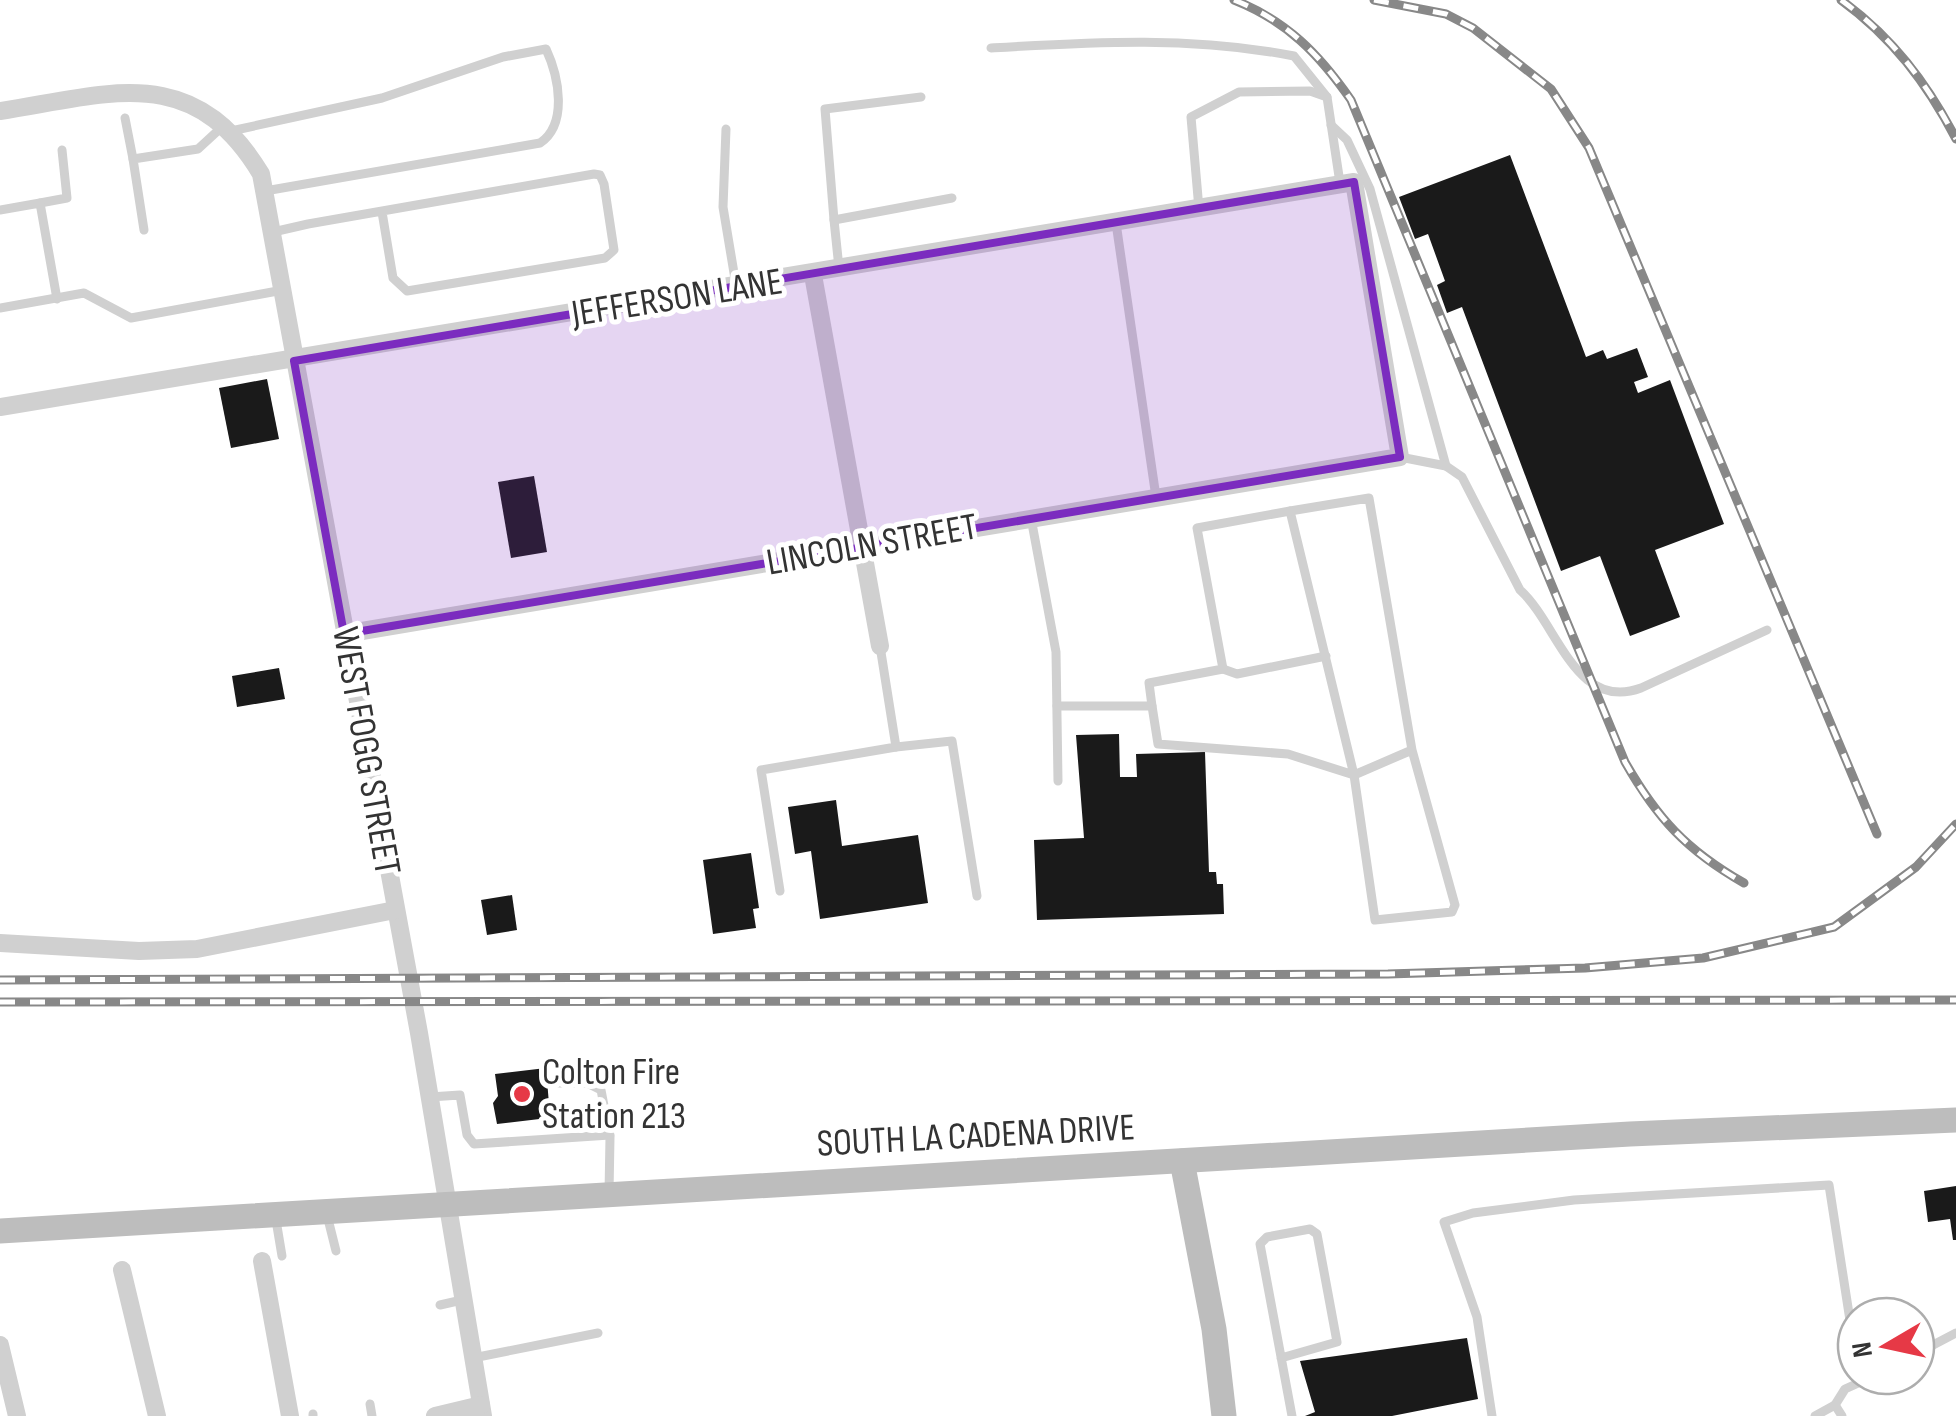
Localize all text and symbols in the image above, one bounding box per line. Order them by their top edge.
street label: JEFFERSON LANE [567,259,786,337]
street label: LINCOLN STREET [763,504,981,586]
street label: WEST FOGG STREET [322,624,410,878]
place label: Colton Fire Station 213 [542,1050,686,1139]
marker: Colton Fire Station 213 [511,1083,533,1105]
street label: SOUTH LA CADENA DRIVE [816,1105,1136,1167]
north arrow [1836,1296,1936,1396]
text: N [1845,1340,1880,1360]

